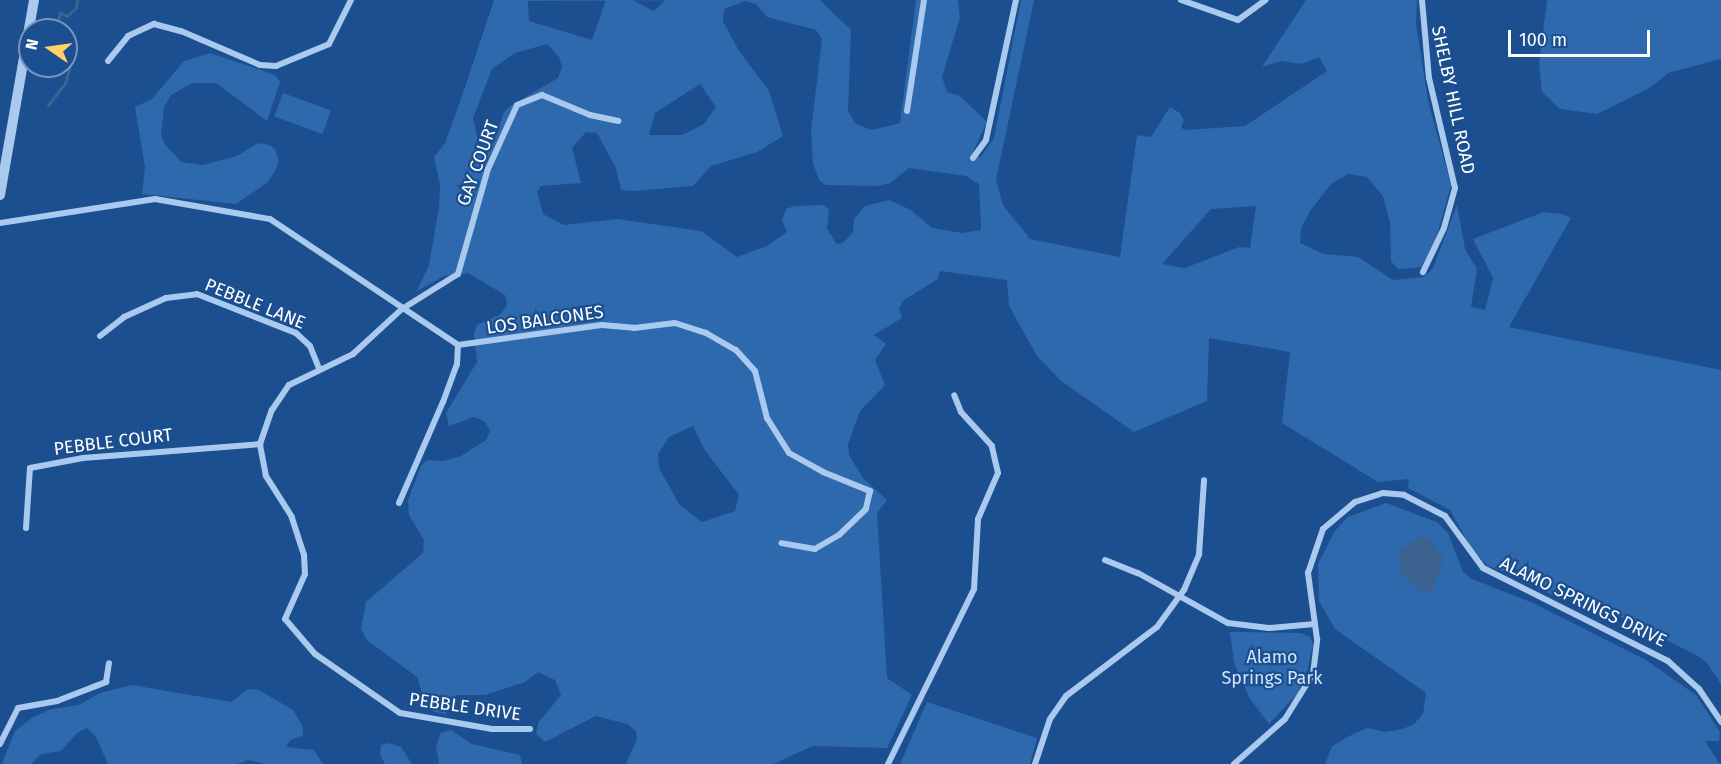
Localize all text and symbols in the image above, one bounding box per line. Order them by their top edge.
north arrow [18,18,78,78]
scale bar [1511,18,1654,56]
street label: SHELBY HILL ROAD [1427,24,1479,176]
text: 100 m [1519,29,1567,51]
text: N [21,37,42,52]
street label: GAY COURT [453,117,503,209]
street label: PEBBLE LANE [202,274,308,334]
street label: LOS BALCONES [485,301,605,339]
street label: PEBBLE COURT [52,424,174,460]
street label: ALAMO SPRINGS DRIVE [1496,552,1670,652]
park label: Alamo Springs Park [1222,647,1322,690]
street label: PEBBLE DRIVE [408,688,522,726]

